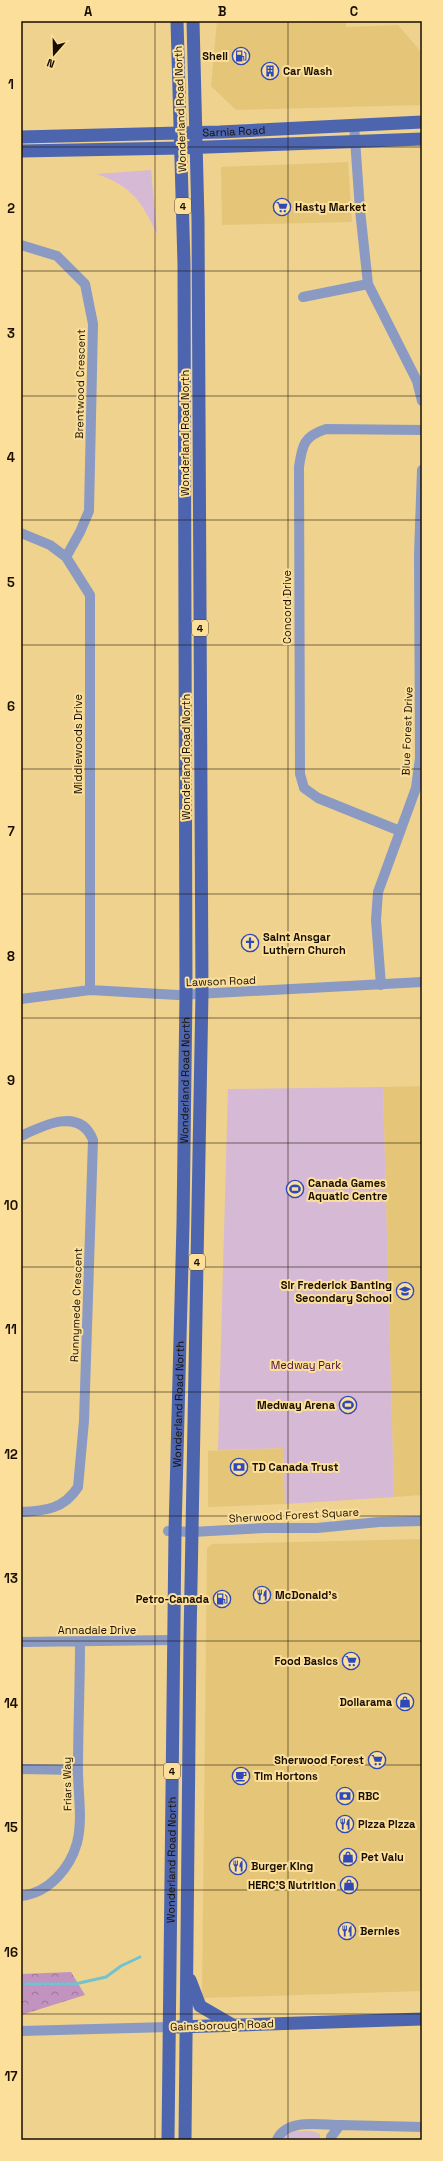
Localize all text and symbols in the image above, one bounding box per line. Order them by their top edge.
text: A [84,3,93,20]
text: B [218,3,227,20]
text: C [350,3,358,20]
north arrow [34,34,74,74]
street label: Wonderland Road North [171,46,189,172]
fuel station icon: Shell [231,46,251,66]
place label: Shell [202,49,228,63]
text: N [45,56,56,71]
building icon: Car Wash [260,61,280,81]
place label: Car Wash [283,64,332,78]
text: 1 [8,76,14,93]
street label: Sarnia Road [202,123,266,139]
supermarket icon: Hasty Market [272,197,292,217]
road number: 4 [175,198,191,214]
text: 2 [7,200,15,217]
place label: Hasty Market [295,200,366,214]
text: 3 [7,325,15,342]
street label: Brentwood Crescent [72,329,88,439]
street label: Wonderland Road North [178,370,192,496]
text: 4 [7,449,15,466]
street label: Concord Drive [280,570,294,644]
text: 5 [7,574,15,591]
road number: 4 [192,620,208,636]
street label: Blue Forest Drive [398,686,416,776]
street label: Middlewoods Drive [71,694,85,794]
street label: Wonderland Road North [179,694,193,820]
text: 6 [7,698,15,715]
text: 7 [7,823,15,840]
place label: Saint Ansgar Luthern Church [263,930,346,957]
church icon: Saint Ansgar Luthern Church [240,933,260,953]
text: 8 [7,948,15,965]
street label: Lawson Road [186,973,256,989]
street label: Wonderland Road North [177,1017,193,1143]
text: 9 [7,1072,15,1089]
place label: Canada Games Aquatic Centre [308,1176,388,1203]
sports icon: Canada Games Aquatic Centre [285,1179,305,1199]
text: 10 [4,1197,18,1214]
street label: Runnymede Crescent [67,1248,85,1362]
road number: 4 [189,1254,205,1270]
place label: Sir Frederick Banting Secondary School [281,1278,392,1305]
school or university icon: Sir Frederick Banting Secondary School [395,1281,415,1301]
text: 11 [5,1321,17,1338]
street label: Wonderland Road North [170,1341,187,1467]
park label: Medway Park [271,1358,341,1372]
sports icon: Medway Arena [338,1395,358,1415]
place label: Medway Arena [257,1398,336,1412]
text: 12 [4,1446,18,1463]
bank icon: TD Canada Trust [229,1457,249,1477]
place label: TD Canada Trust [252,1460,338,1474]
street label: Sherwood Forest Square [229,1505,359,1525]
text: 13 [4,1570,18,1587]
restaurant icon: McDonald's [252,1585,272,1605]
place label: McDonald's [275,1588,337,1602]
fuel station icon: Petro-Canada [212,1589,232,1609]
place label: Petro-Canada [136,1592,210,1606]
street label: Annadale Drive [58,1623,136,1637]
supermarket icon: Food Basics [341,1651,361,1671]
place label: Food Basics [274,1654,338,1668]
shop icon: Dollarama [395,1692,415,1712]
text: 14 [4,1695,18,1712]
place label: Dollarama [339,1695,393,1709]
supermarket icon: Sherwood Forest [367,1750,387,1770]
place label: Sherwood Forest [274,1753,364,1767]
street label: Friars Way [60,1757,74,1811]
road number: 4 [164,1763,180,1779]
cafe icon: Tim Hortons [231,1766,251,1786]
place label: Tim Hortons [254,1769,318,1783]
bank icon: RBC [335,1786,355,1806]
place label: RBC [358,1789,379,1803]
street label: Wonderland Road North [163,1797,179,1923]
restaurant icon: Pizza Pizza [335,1814,355,1834]
place label: Pizza Pizza [358,1817,416,1831]
text: 15 [4,1819,18,1836]
shop icon: Pet Valu [338,1847,358,1867]
place label: Pet Valu [361,1850,404,1864]
restaurant icon: Burger King [228,1856,248,1876]
place label: Burger King [251,1859,313,1873]
shop icon: HERC'S Nutrition [339,1875,359,1895]
place label: HERC'S Nutrition [248,1878,336,1892]
restaurant icon: Bernies [337,1921,357,1941]
place label: Bernies [360,1924,400,1938]
text: 16 [4,1944,18,1961]
street label: Gainsborough Road [170,2016,274,2034]
text: 17 [4,2068,18,2085]

